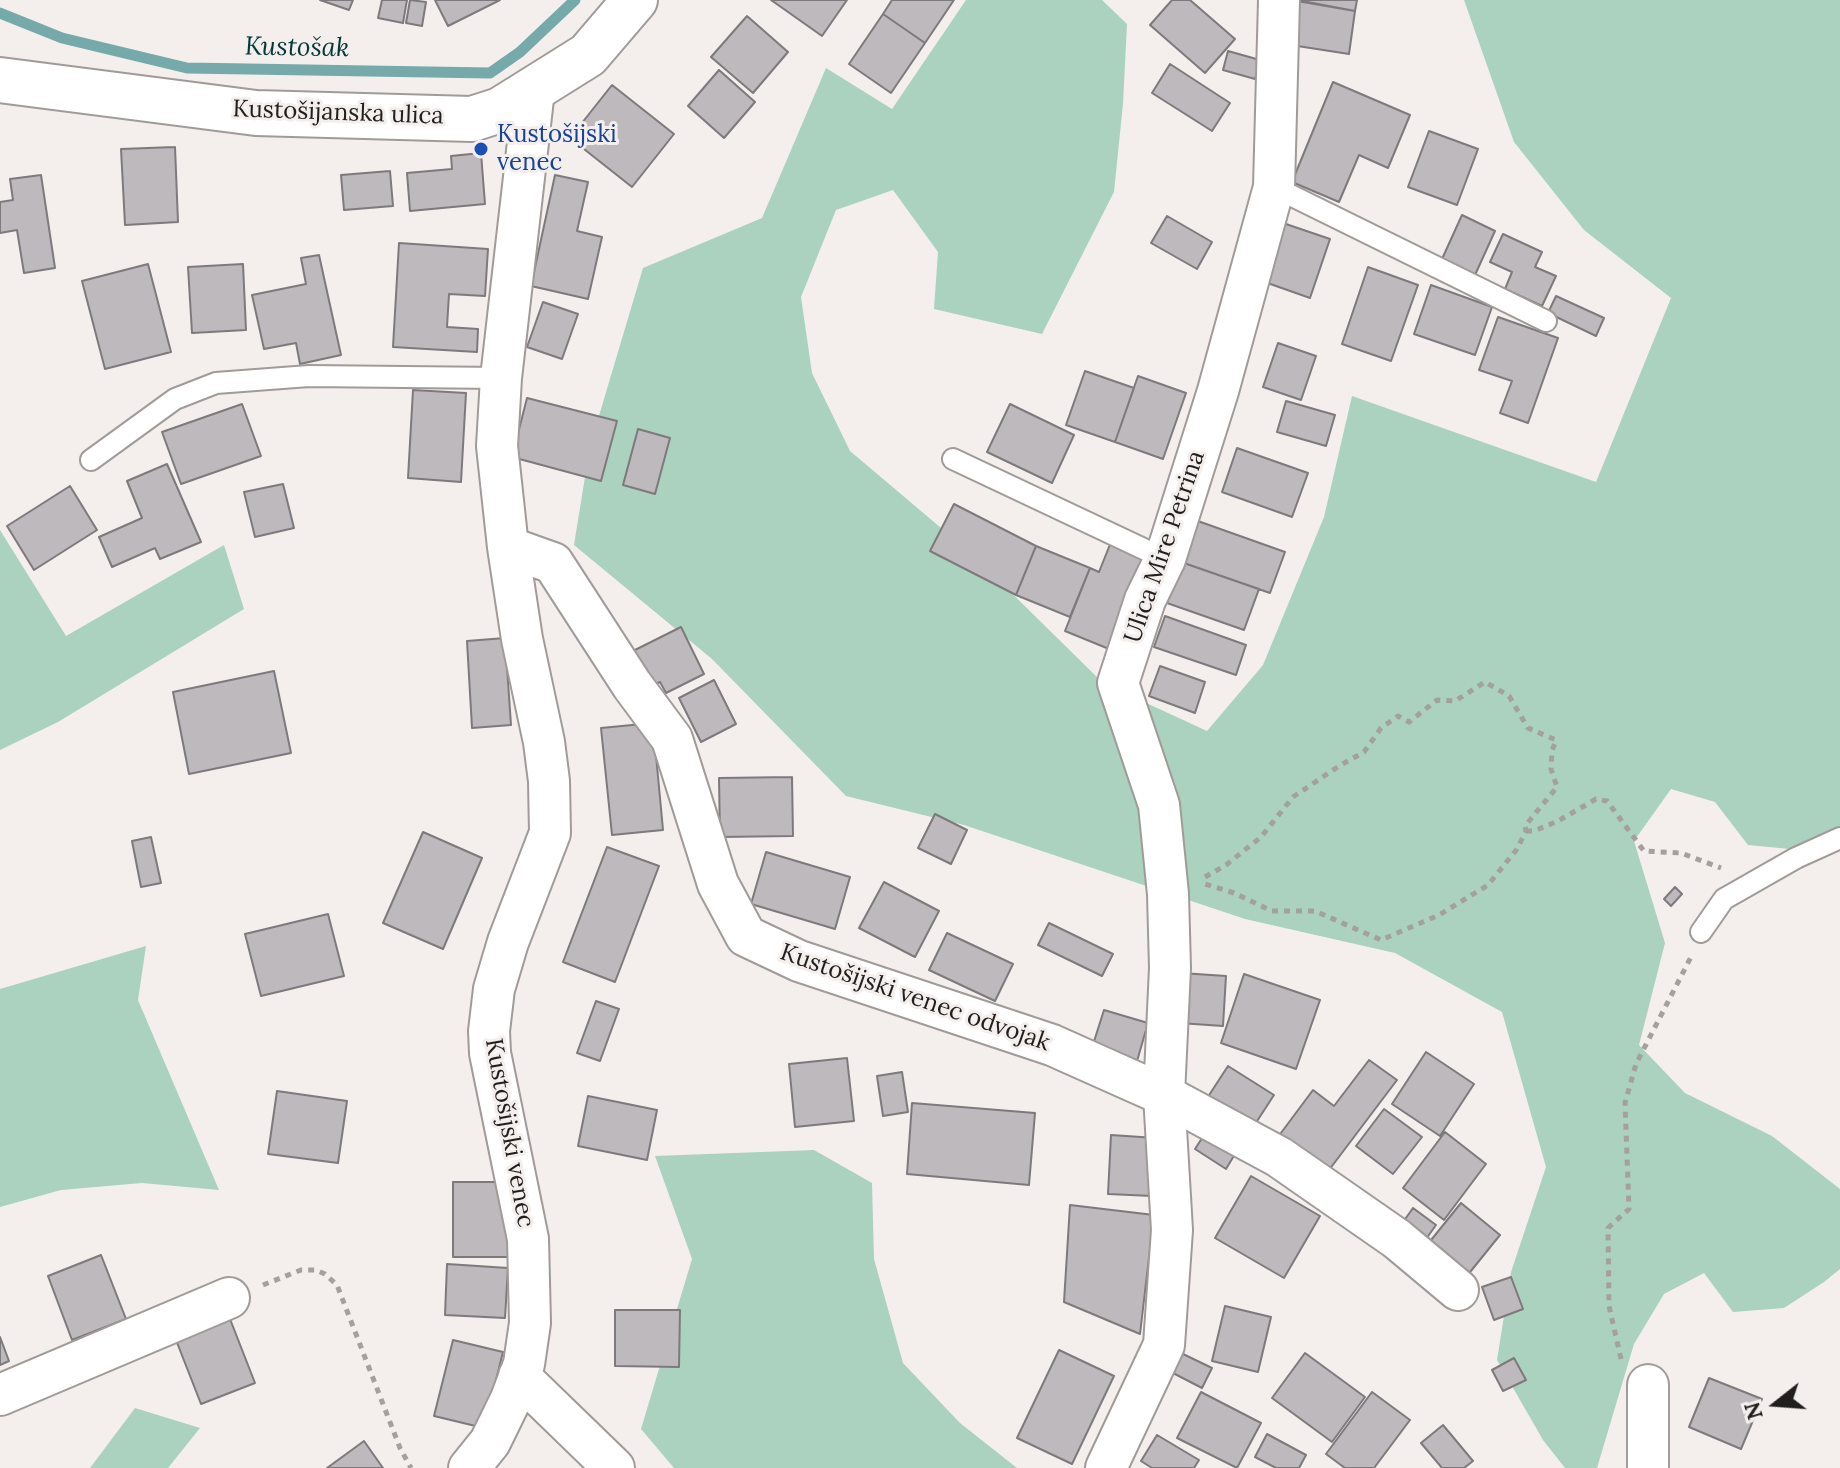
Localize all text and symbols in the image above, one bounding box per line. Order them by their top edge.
water label: Kustošak [244,31,350,65]
street label: Kustošijanska ulica [232,95,444,131]
place label: Kustošijski venec [497,121,617,177]
marker: Kustošijski venec [472,140,490,158]
street label: Ulica Mire Petrina [1119,447,1211,647]
street label: Kustošijski venec odvojak [776,938,1054,1058]
street label: Kustošijski venec [478,1036,540,1230]
north arrow [1736,1364,1816,1444]
text: N [1737,1399,1769,1423]

